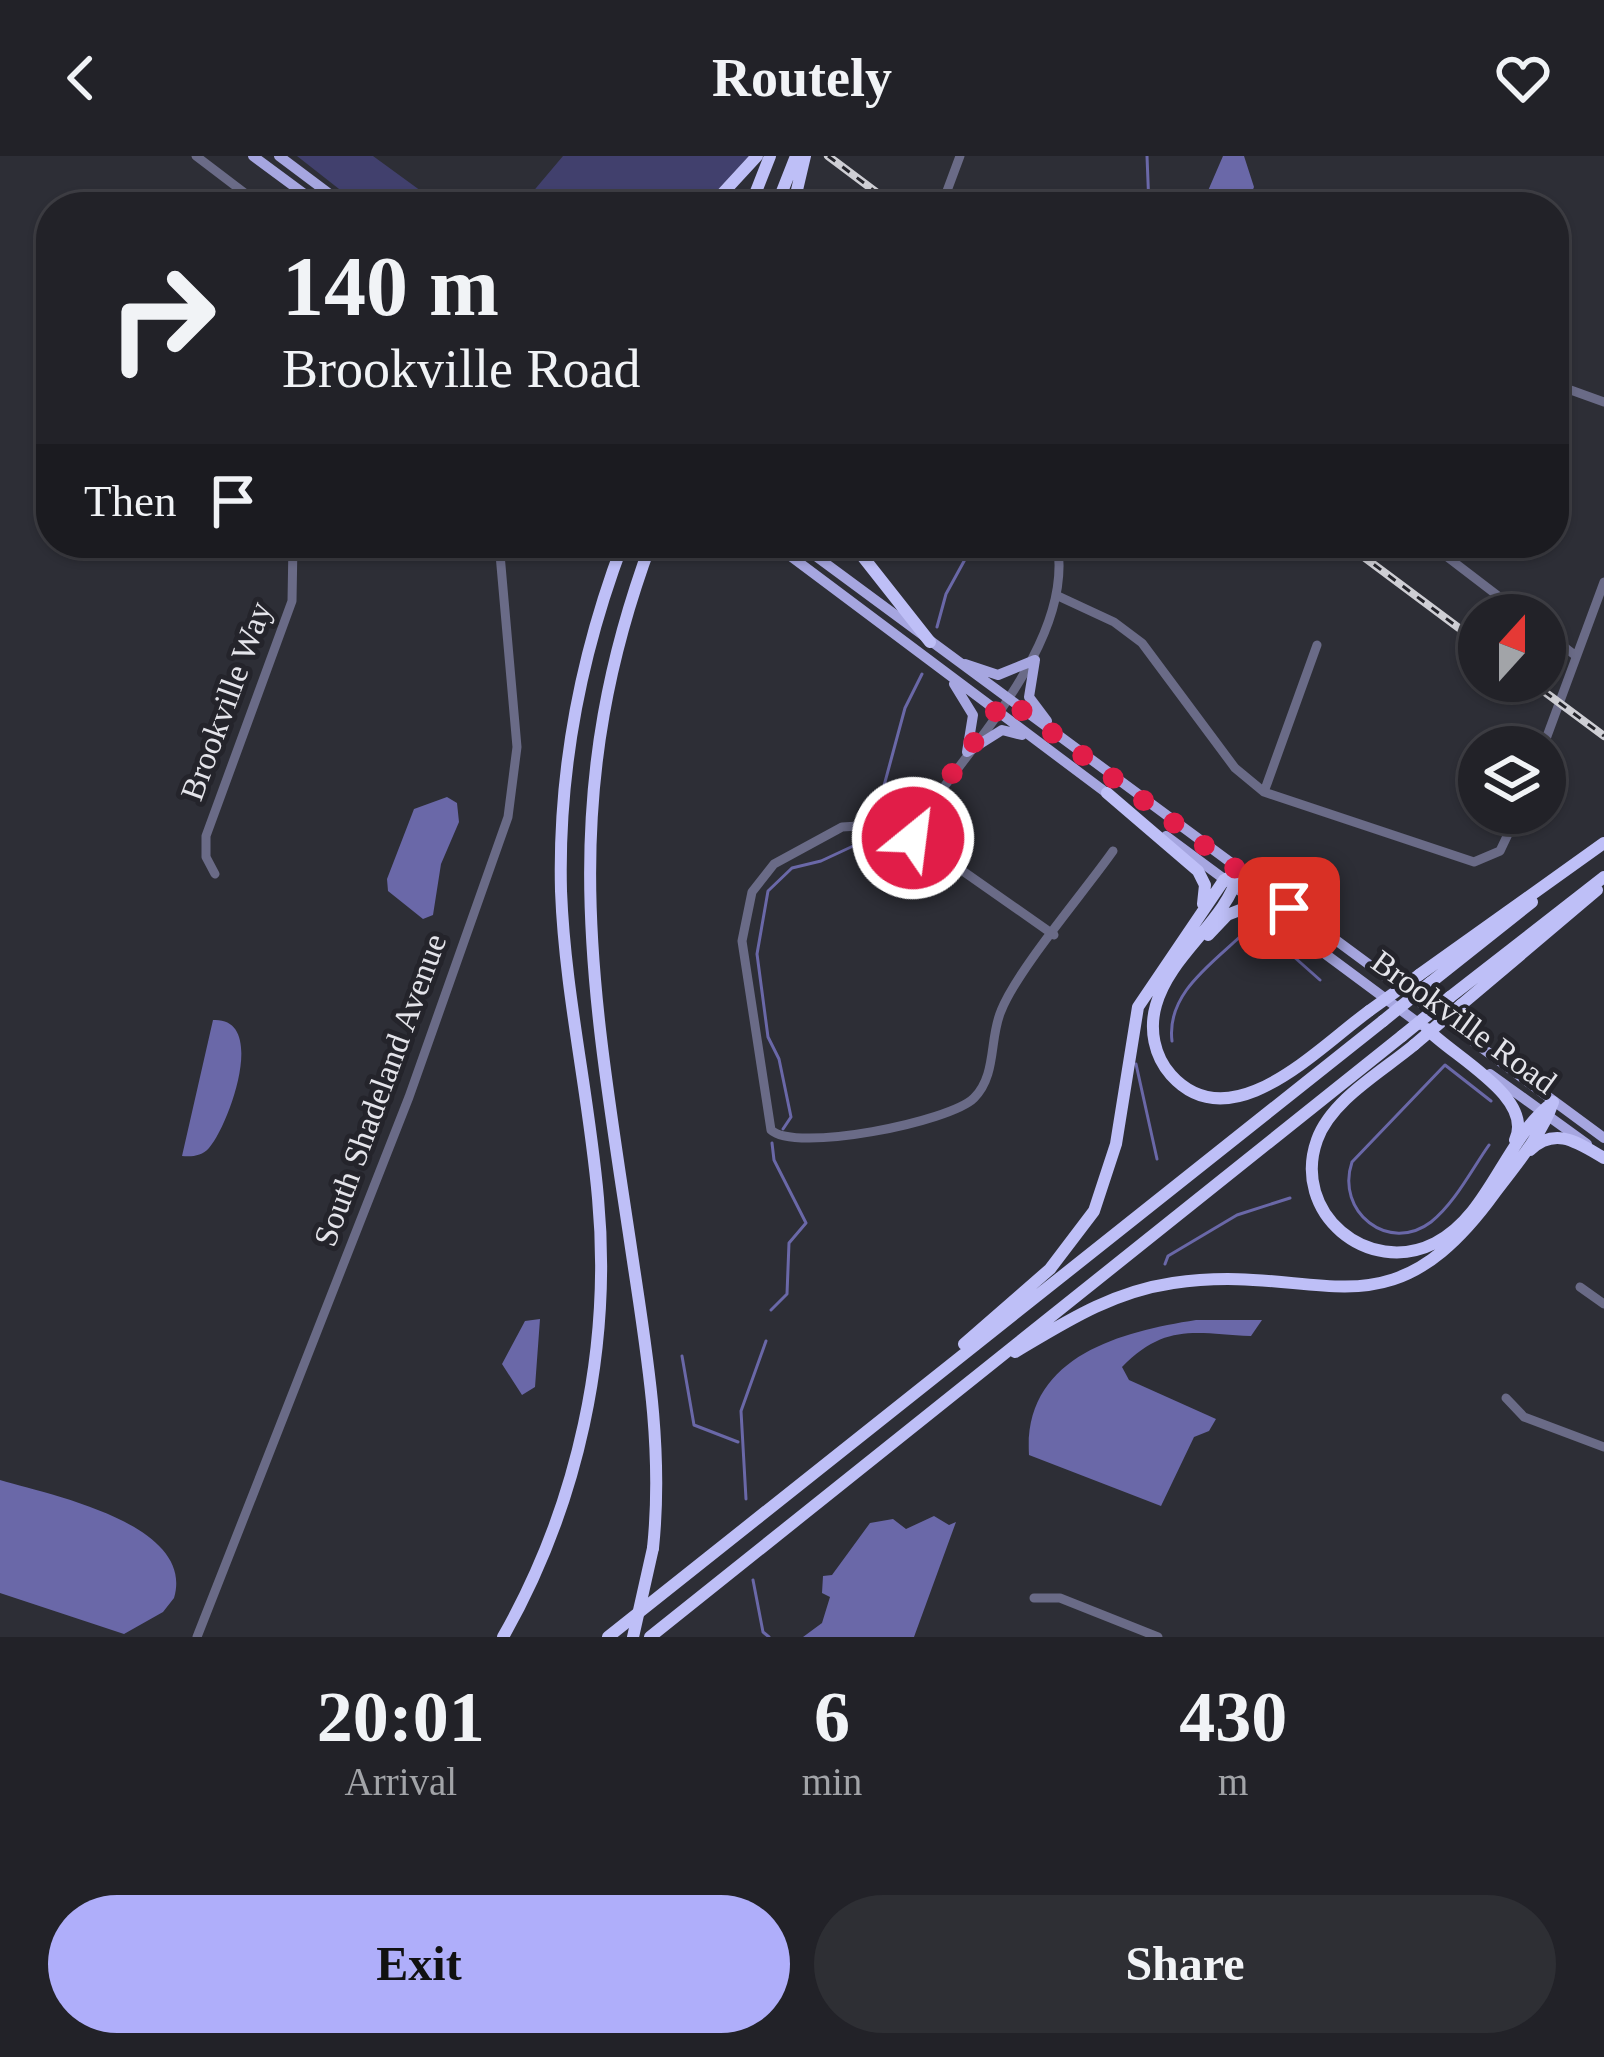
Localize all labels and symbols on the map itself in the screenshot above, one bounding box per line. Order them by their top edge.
north arrow [1458,594,1566,702]
street label: Brookville Way [173,596,279,805]
position arrow [850,775,976,901]
pin [1238,857,1340,959]
street label: South Shadeland Avenue [307,929,453,1251]
street label: Brookville Road [1365,943,1564,1101]

